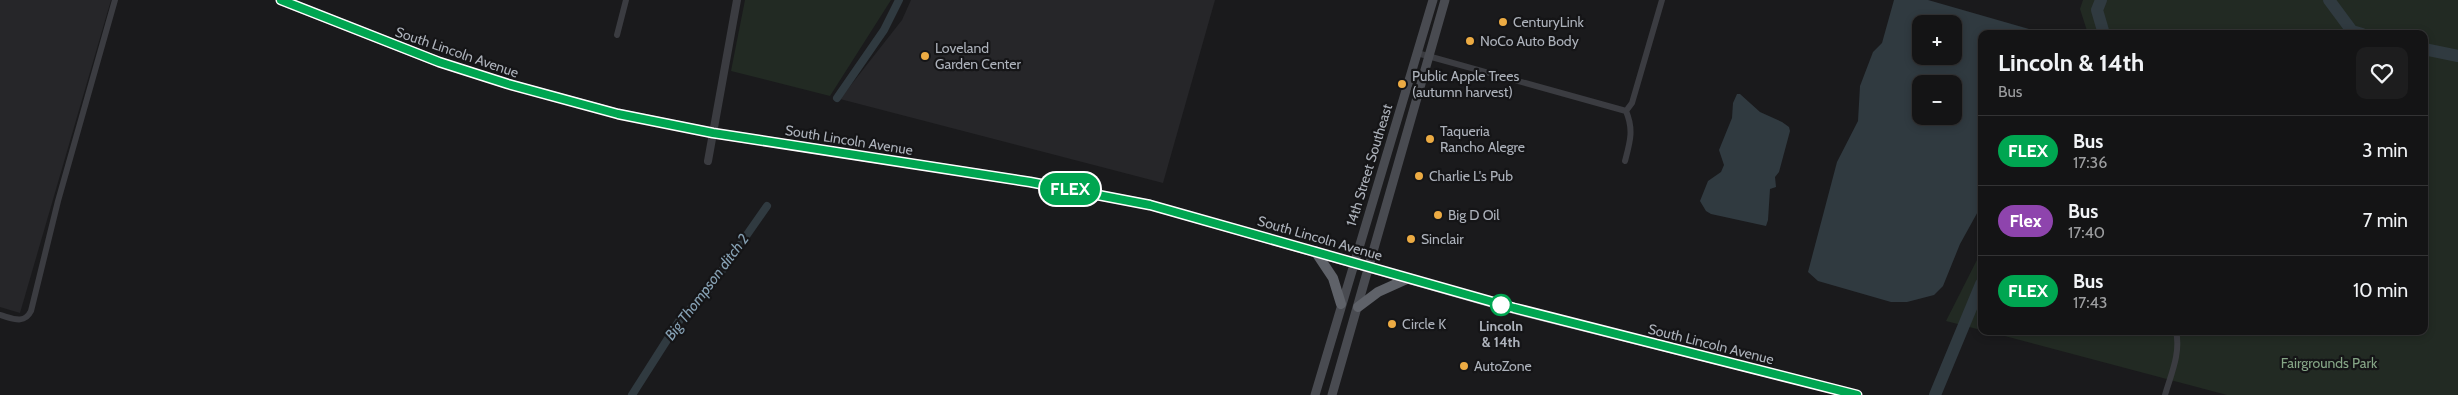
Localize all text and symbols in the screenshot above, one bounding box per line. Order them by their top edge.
place label: CenturyLink [1513,13,1584,31]
map controls [1912,15,1962,125]
button: + [1912,15,1962,65]
marker: CenturyLink [1497,16,1509,28]
street label: South Lincoln Avenue [393,22,521,82]
place label: NoCo Auto Body [1480,32,1579,50]
marker: NoCo Auto Body [1464,35,1476,47]
place label: Loveland Garden Center [935,39,1021,73]
button: heart [2356,47,2408,99]
text: Lincoln & 14th [1998,48,2144,77]
marker: Loveland Garden Center [919,50,931,62]
place label: Public Apple Trees (autumn harvest) [1412,67,1519,101]
button: − [1912,75,1962,125]
marker: Public Apple Trees (autumn harvest) [1396,78,1408,90]
text: Bus [1998,82,2022,101]
street label: 14th Street Southeast [1342,101,1396,228]
street label: South Lincoln Avenue [784,121,914,159]
place label: Taqueria Rancho Alegre [1440,122,1525,156]
text: Bus [2073,130,2103,153]
marker: Taqueria Rancho Alegre [1424,133,1436,145]
text: 3 min [2362,139,2408,162]
text: FLEX [2008,140,2048,162]
text: 17:36 [2073,153,2107,172]
place label: Charlie L's Pub [1429,167,1513,185]
marker: Charlie L's Pub [1413,170,1425,182]
line badge: FLEX [1035,173,1105,205]
text: FLEX [1050,178,1090,200]
text: Bus [2068,200,2098,223]
place label: Big D Oil [1448,206,1500,224]
marker: Big D Oil [1432,209,1444,221]
text: 7 min [2363,209,2408,232]
text: Flex [2009,210,2042,232]
street label: South Lincoln Avenue [1255,212,1385,264]
text: 17:40 [2068,223,2105,242]
water label: Big Thompson ditch 2 [661,230,753,344]
place label: Sinclair [1421,230,1464,248]
marker: Sinclair [1405,233,1417,245]
text: Bus [2073,270,2103,293]
text: 10 min [2353,279,2408,302]
text: FLEX [2008,280,2048,302]
text: 17:43 [2073,293,2107,312]
marker: Lincoln & 14th [1490,294,1512,316]
place label: Circle K [1402,315,1446,333]
place label: Lincoln & 14th [1479,317,1523,351]
marker: Circle K [1386,318,1398,330]
street label: South Lincoln Avenue [1646,320,1776,368]
park label: Fairgrounds Park [2281,354,2378,372]
place label: AutoZone [1474,357,1532,375]
marker: AutoZone [1458,360,1470,372]

